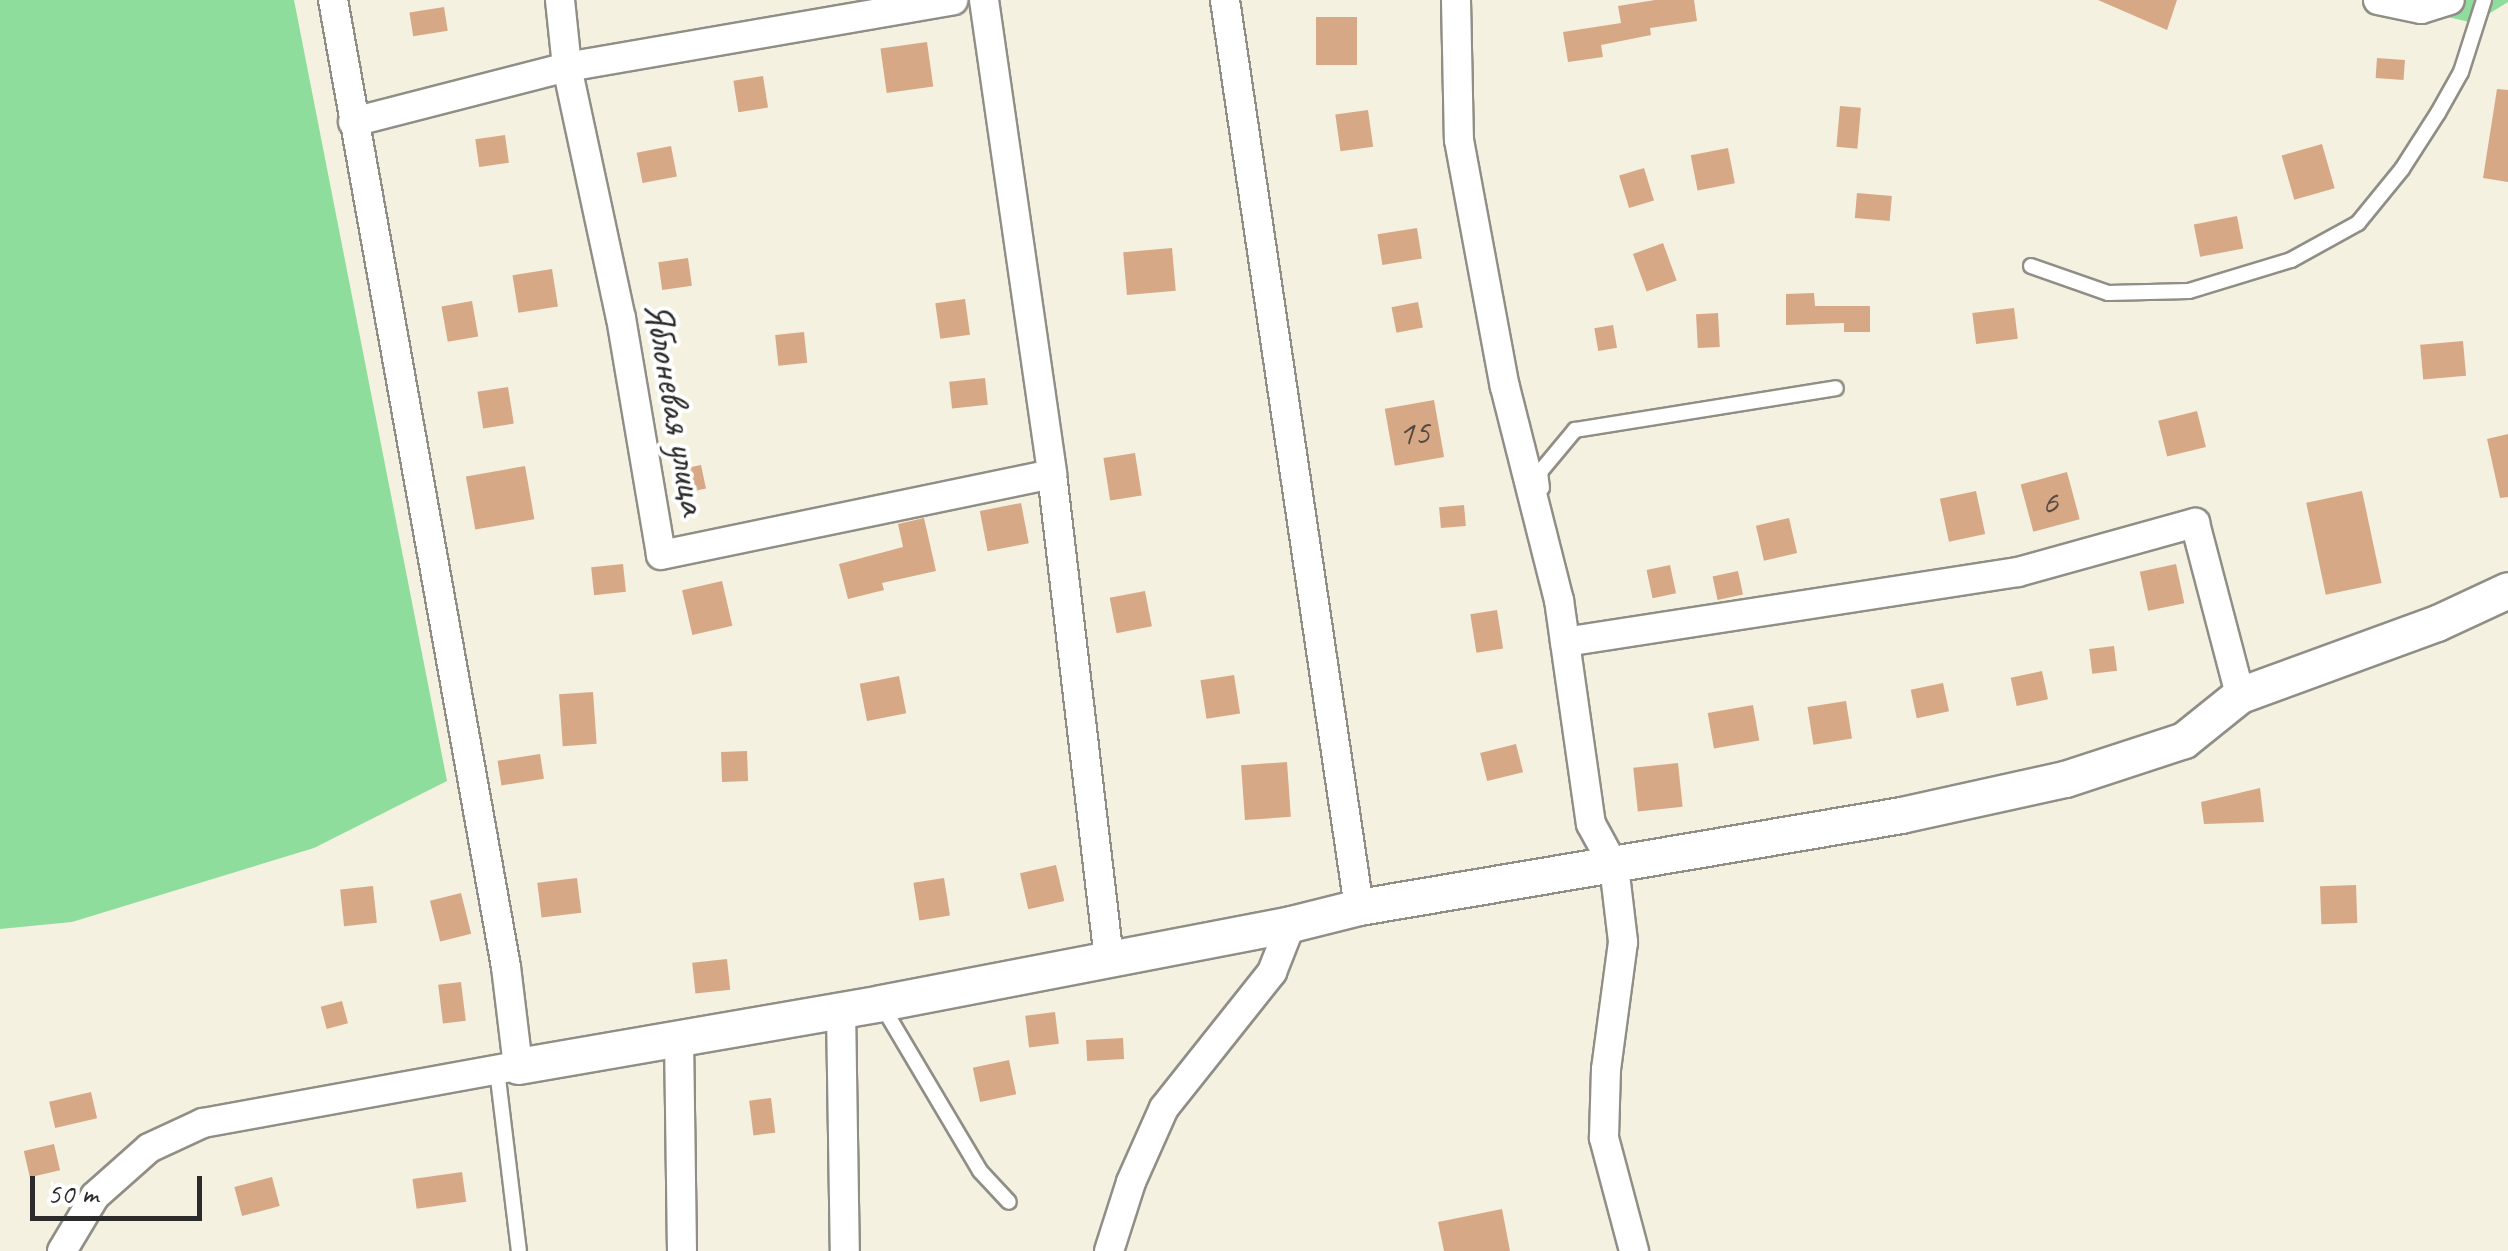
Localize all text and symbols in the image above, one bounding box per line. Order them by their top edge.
street label: Яблоневая улица [633,296,719,520]
house number: 15 [1398,412,1430,454]
house number: 6 [2042,481,2058,523]
scale bar [35,1156,208,1218]
text: 50 m [47,1174,98,1212]

